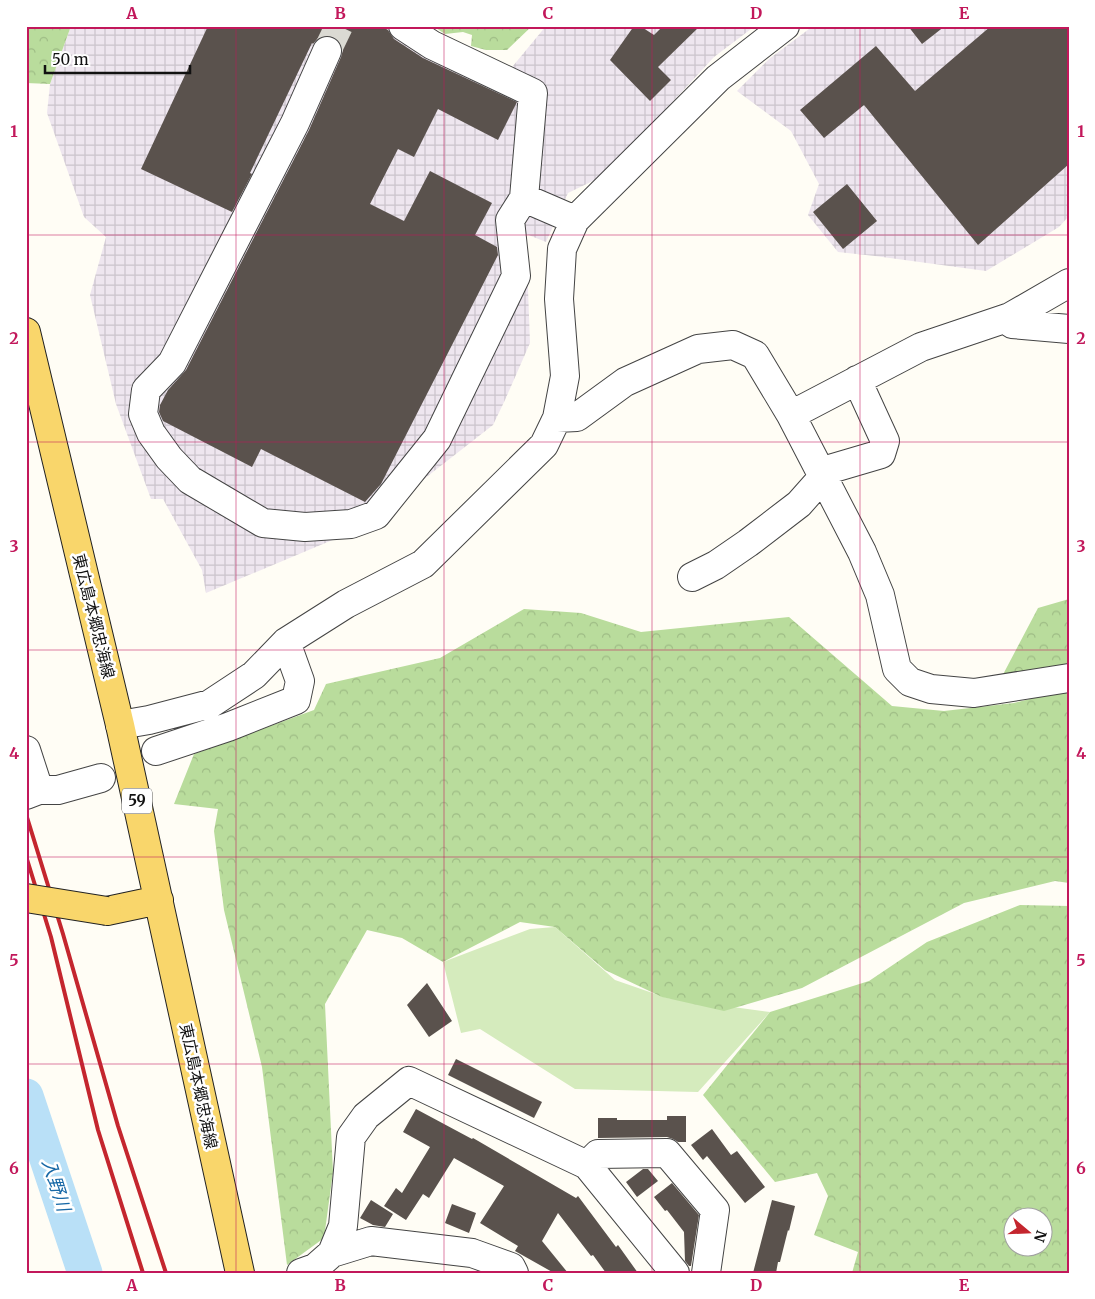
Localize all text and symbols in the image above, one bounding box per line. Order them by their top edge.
text: A [125,3,138,23]
text: B [334,3,346,23]
text: C [543,3,553,23]
text: D [750,3,762,23]
text: E [959,3,970,23]
scale bar [45,42,190,74]
text: 50 m [52,50,89,69]
text: 1 [10,121,18,141]
text: 1 [1077,121,1085,141]
text: 2 [9,328,19,348]
text: 2 [1076,328,1086,348]
text: 3 [9,536,19,556]
text: 3 [1076,536,1086,556]
street label: 東広島本郷忠海線 [69,551,119,681]
text: 4 [9,743,19,763]
text: 4 [1076,743,1086,763]
road number: 59 [122,788,152,814]
text: 5 [9,950,19,970]
text: 5 [1076,950,1086,970]
street label: 東広島本郷忠海線 [176,1021,222,1151]
water label: 入野川 [37,1156,76,1216]
text: 6 [9,1158,19,1178]
text: 6 [1076,1158,1086,1178]
north arrow [1002,1206,1052,1256]
text: N [1030,1228,1051,1244]
text: A [125,1275,138,1295]
text: B [334,1275,346,1295]
text: C [543,1275,553,1295]
text: D [750,1275,762,1295]
text: E [959,1275,970,1295]

